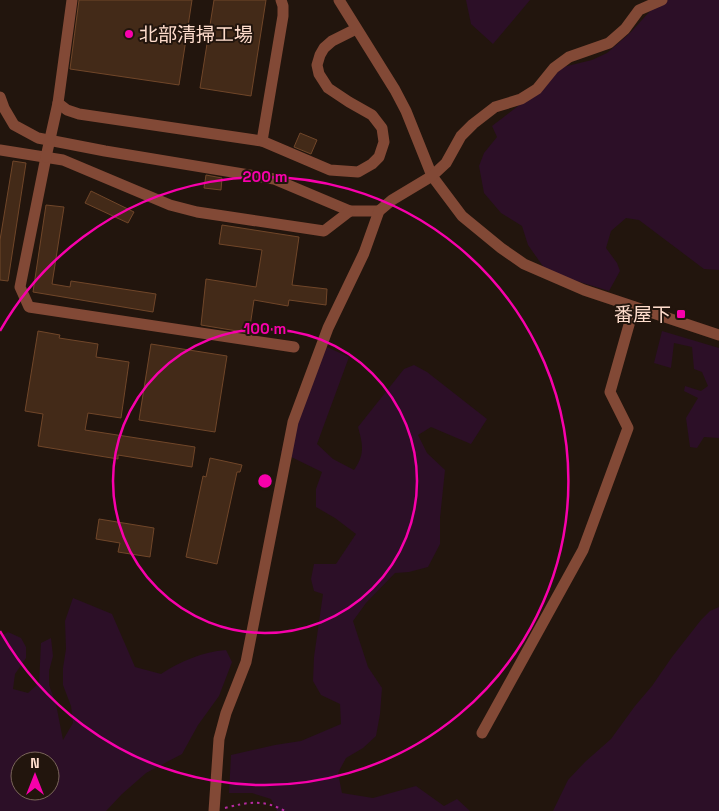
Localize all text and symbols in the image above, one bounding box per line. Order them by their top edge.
place label: 北部清掃工場 [139,22,253,47]
marker: 北部清掃工場 [123,28,135,40]
text: 200 m [243,167,287,186]
place label: 番屋下 [614,302,671,327]
marker: 番屋下 [675,308,687,320]
text: 100 m [244,319,286,338]
centre of rings [256,472,274,490]
north arrow [10,751,60,801]
text: N [30,754,40,772]

